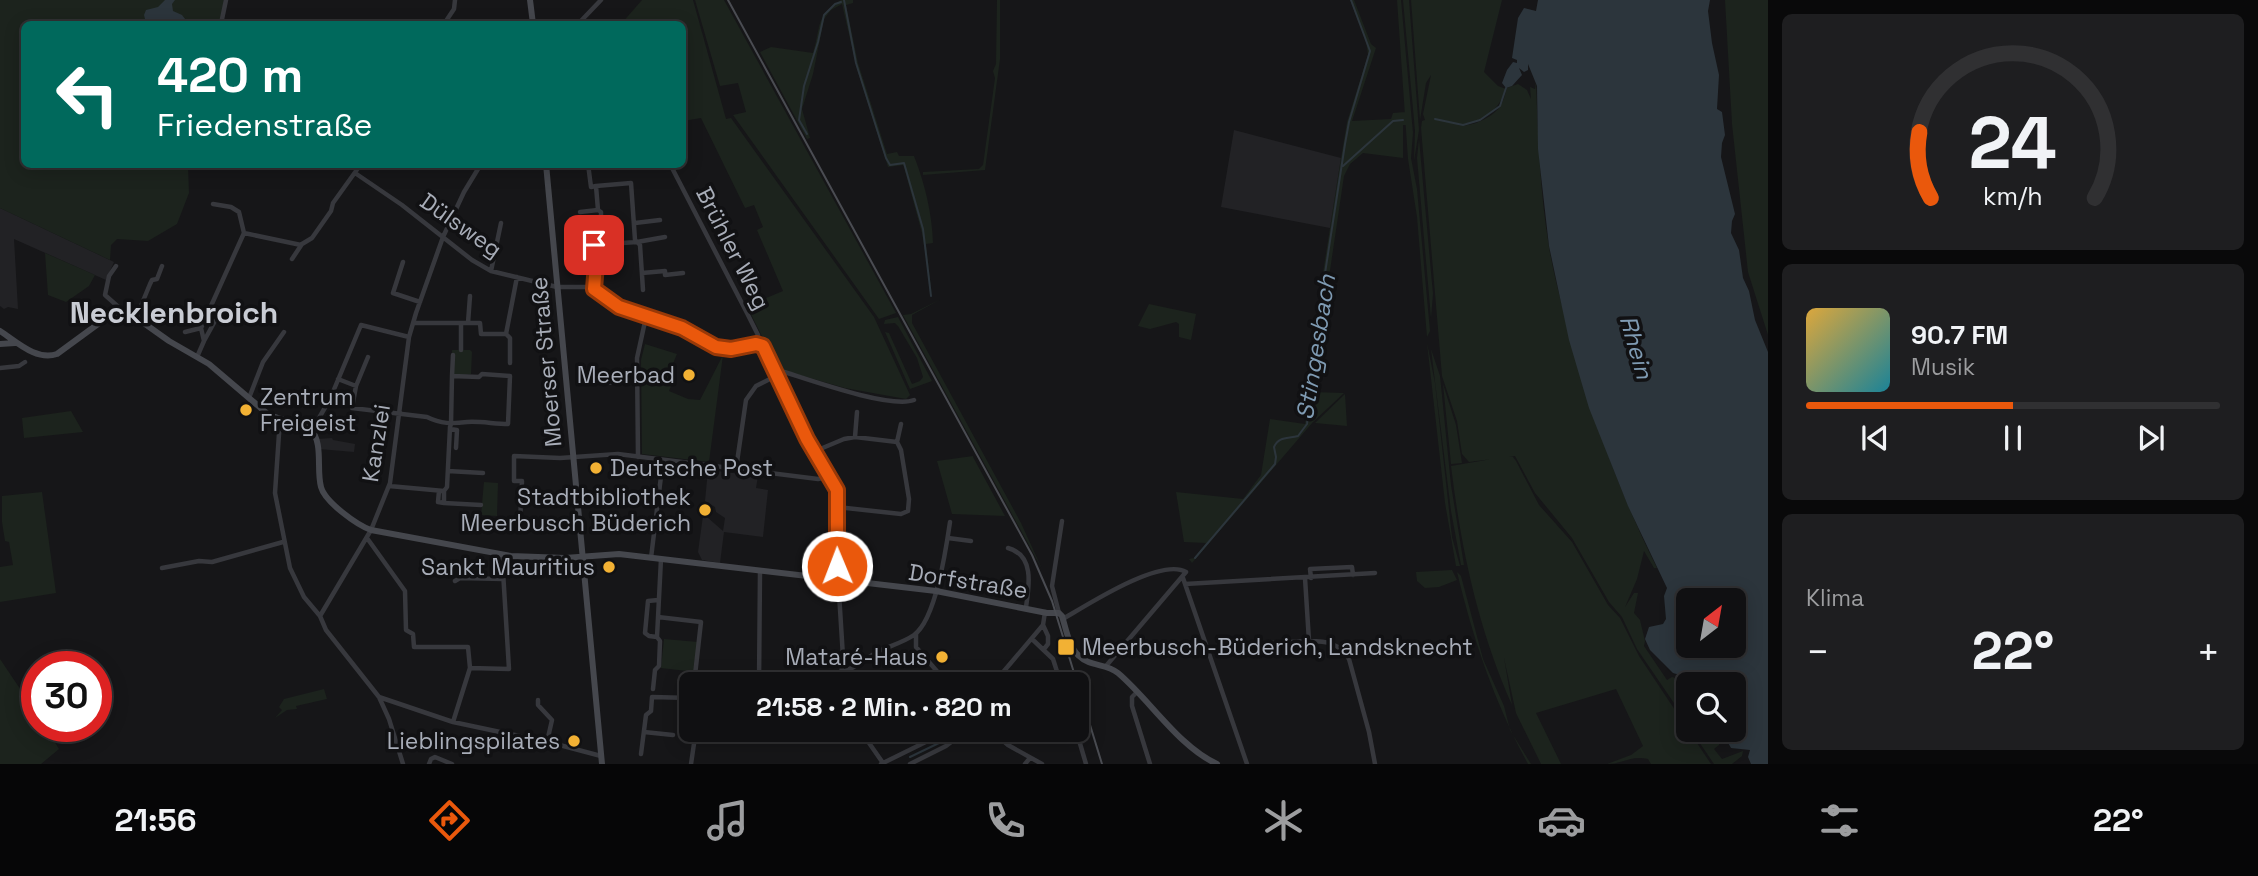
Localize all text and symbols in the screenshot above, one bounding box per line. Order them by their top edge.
text: 420 m [157,44,303,106]
icon: left [42,49,133,140]
text: 24 [1969,96,2057,189]
text: Friedenstraße [157,105,372,145]
text: km/h [1983,180,2043,212]
street label: Brühler Weg [689,182,777,314]
street label: Dülsweg [414,186,508,264]
pin [564,215,624,275]
icon: arrive [575,226,613,264]
water label: Stingesbach [1289,271,1342,422]
street label: Moerser Straße [524,276,568,448]
district label: Necklenbroich [70,293,278,332]
water label: Rhein [1613,312,1661,383]
text: 90.7 FM [1911,318,2008,352]
text: Musik [1911,352,1975,382]
place label: Meerbad [577,360,675,390]
marker: Meerbad [681,367,697,383]
place label: Zentrum Freigeist [260,382,356,438]
marker: Zentrum Freigeist [238,402,254,418]
street label: Kanzlei [355,402,397,484]
icon: previous [1856,419,1894,457]
icon: pause [1994,419,2032,457]
icon: next [2132,419,2170,457]
place label: Deutsche Post [610,453,773,483]
marker: Deutsche Post [588,460,604,476]
place label: Stadtbibliothek Meerbusch Büderich [461,482,691,538]
marker: Stadtbibliothek Meerbusch Büderich [697,502,713,518]
position arrow [800,529,874,603]
place label: Sankt Mauritius [421,552,595,582]
street label: Dorfstraße [906,557,1030,605]
marker: Sankt Mauritius [601,559,617,575]
text: Klima [1806,583,1864,613]
north arrow [1676,588,1746,658]
map controls [1676,588,1746,742]
text: 22° [1972,618,2054,684]
text: − [1806,628,1830,676]
text: + [2196,628,2220,676]
place label: Meerbusch-Büderich, Landsknecht [1082,632,1473,662]
marker: Meerbusch-Büderich, Landsknecht [1056,637,1076,657]
place label: Mataré-Haus [785,642,928,672]
marker: Mataré-Haus [934,649,950,665]
speed limit sign: 30 [21,651,112,742]
button: search [1676,672,1746,742]
text: 21:58 · 2 Min. · 820 m [756,690,1012,724]
place label: Lieblingspilates [387,726,560,756]
marker: Lieblingspilates [566,733,582,749]
icon: directions [425,796,474,845]
icon: music [703,796,752,845]
icon: phone [981,796,1030,845]
icon: climate [1259,796,1308,845]
icon: car [1537,796,1586,845]
icon: filters [1815,796,1864,845]
text: 21:56 [114,800,196,840]
text: 22° [2093,800,2144,840]

